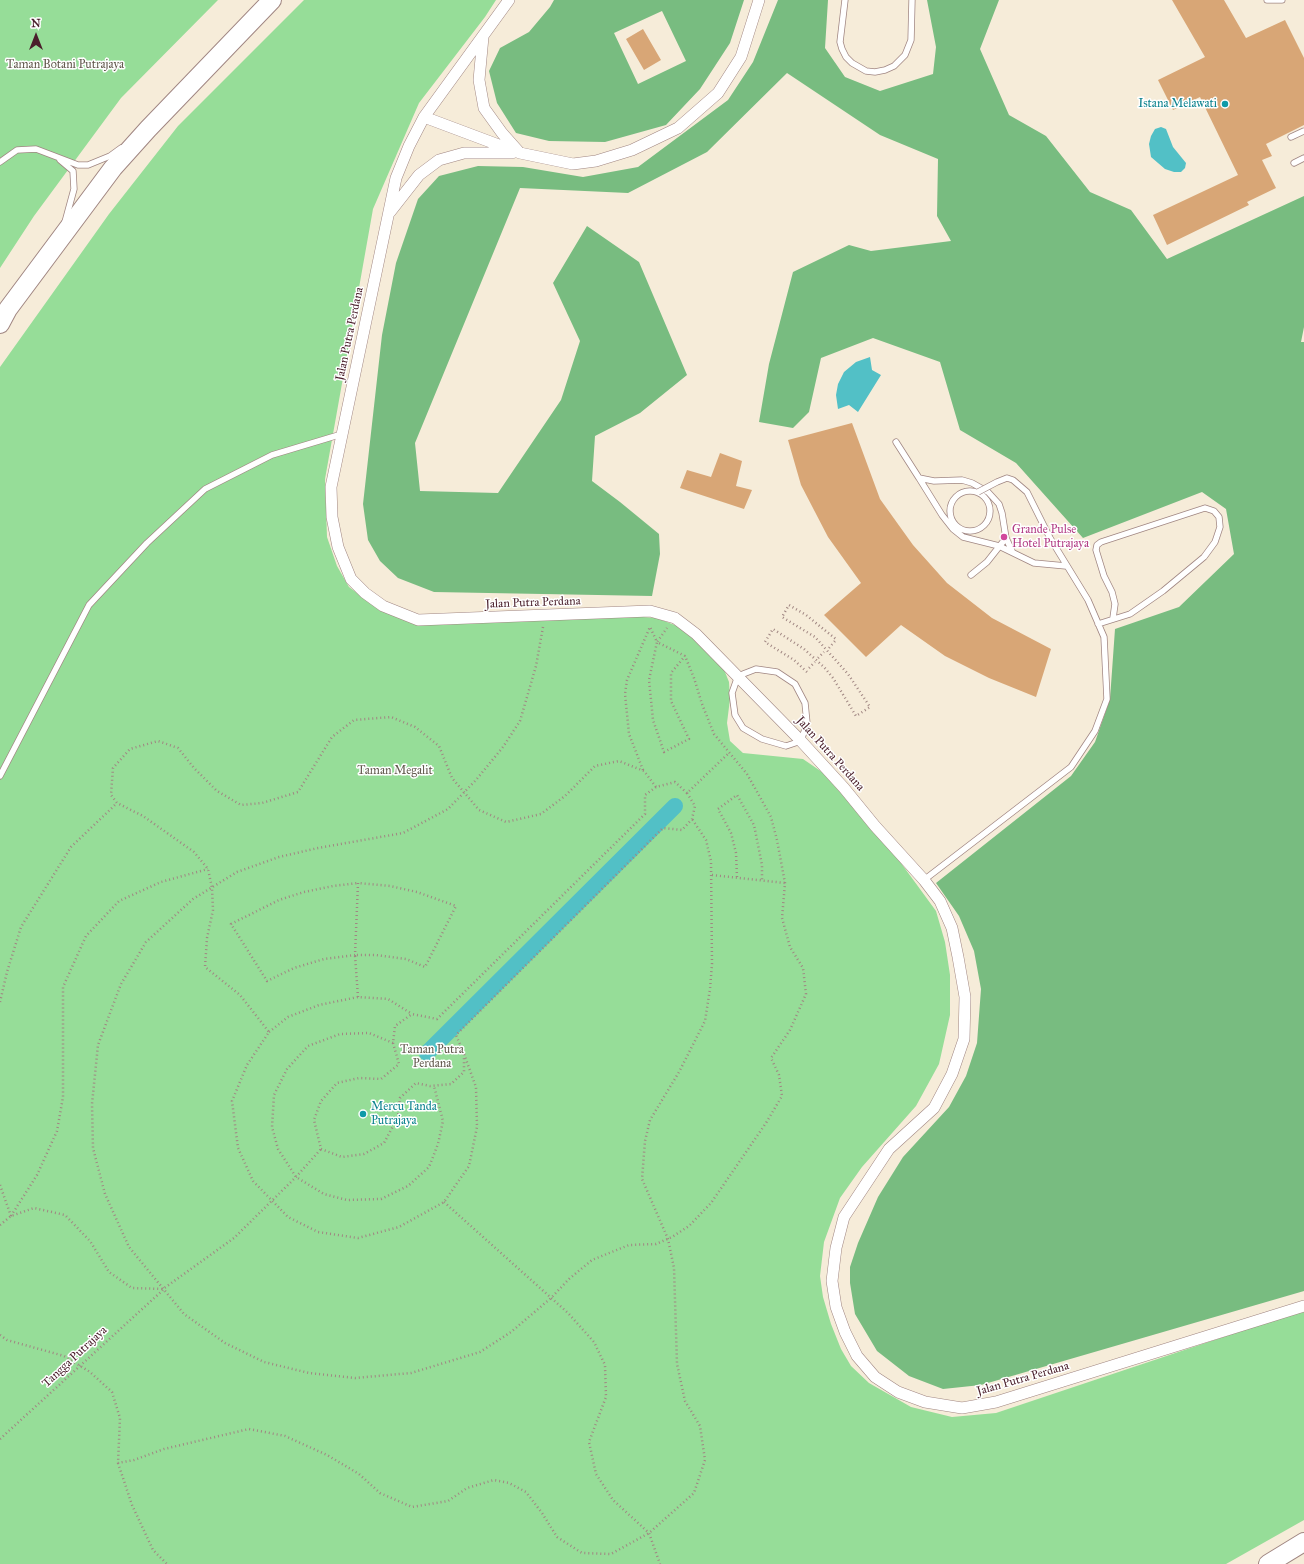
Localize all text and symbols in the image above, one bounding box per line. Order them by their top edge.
north arrow [16,16,56,56]
text: N [31,17,41,30]
park label: Taman Botani Putrajaya [6,58,124,72]
place label: Istana Melawati [1138,97,1217,111]
marker: Istana Melawati [1220,99,1230,109]
street label: Jalan Putra Perdana [333,286,367,382]
place label: Grande Pulse Hotel Putrajaya [1012,523,1089,551]
marker: Grande Pulse Hotel Putrajaya [999,532,1009,542]
street label: Jalan Putra Perdana [485,594,581,612]
street label: Jalan Putra Perdana [793,714,867,794]
park label: Taman Megalit [357,764,433,778]
park label: Taman Putra Perdana [400,1043,464,1071]
place label: Mercu Tanda Putrajaya [371,1100,437,1128]
marker: Mercu Tanda Putrajaya [358,1109,368,1119]
street label: Tangga Putrajaya [40,1323,110,1391]
street label: Jalan Putra Perdana [975,1359,1071,1399]

